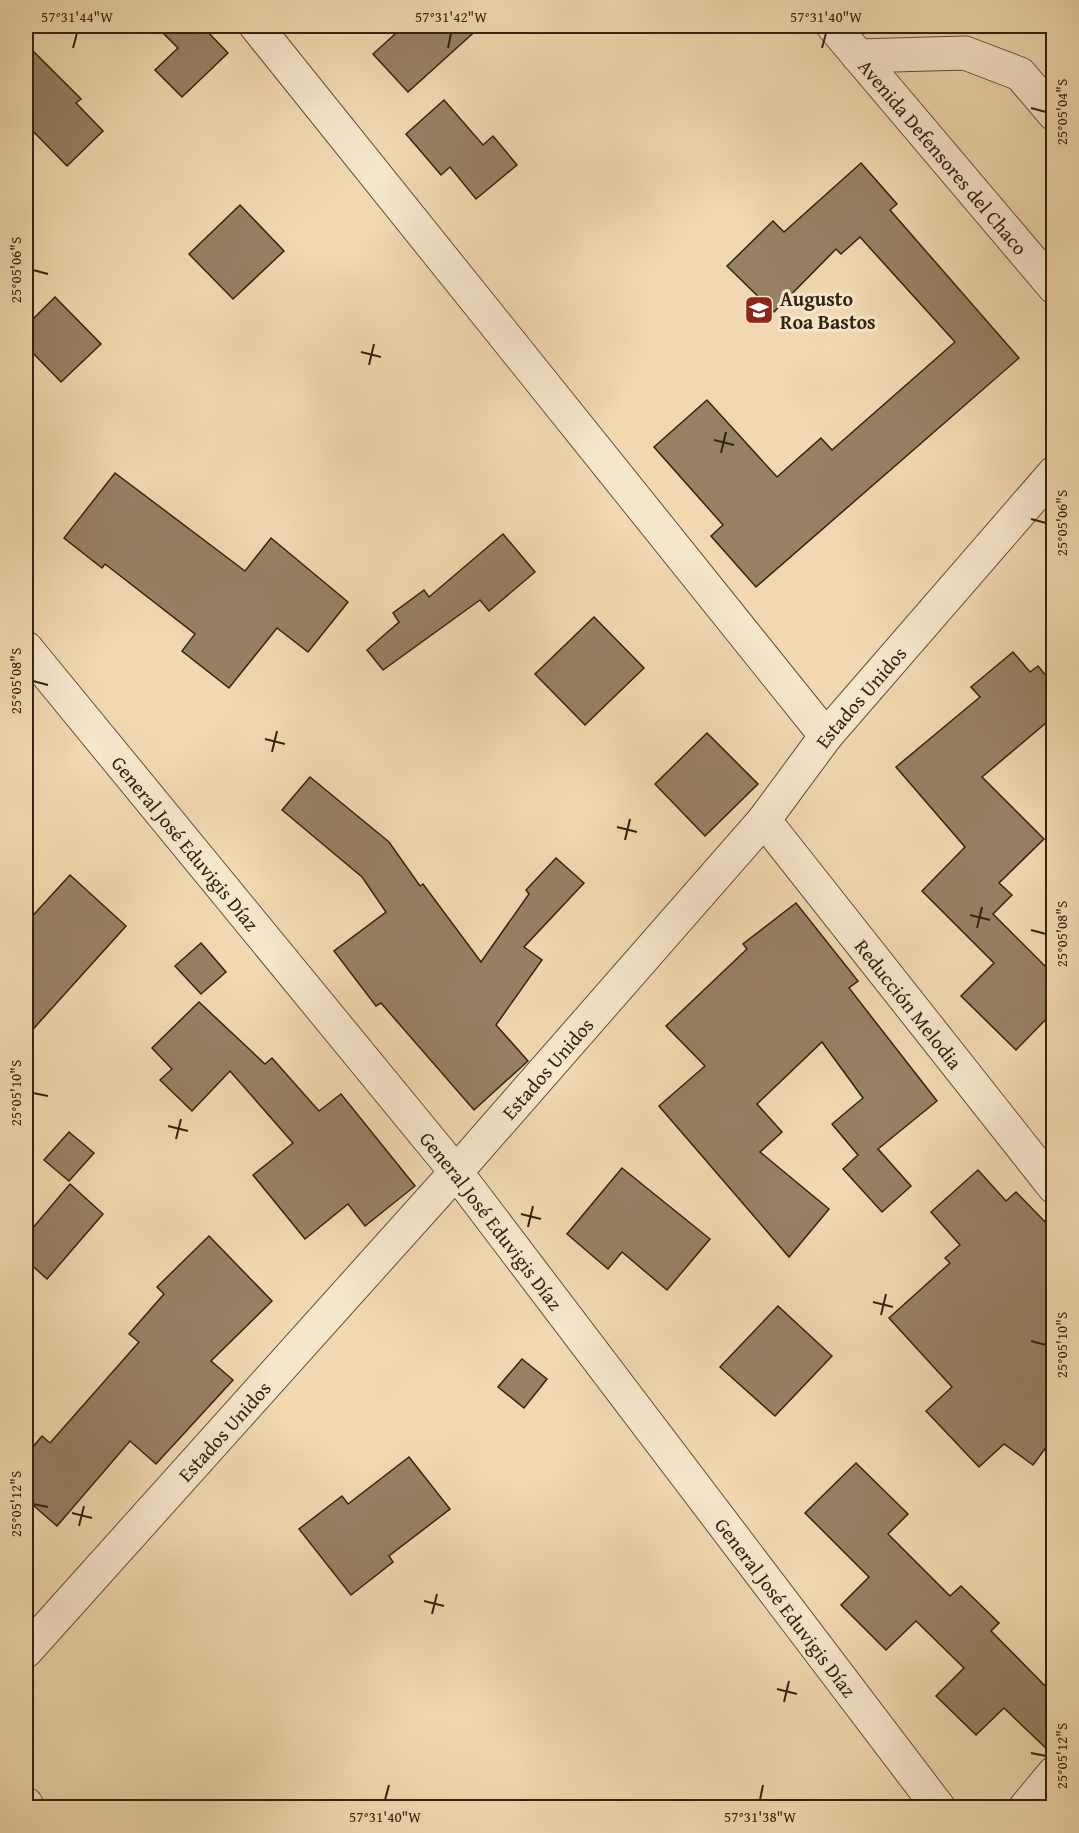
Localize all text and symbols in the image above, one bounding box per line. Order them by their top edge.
text: 57°31'44"W [41,6,113,27]
text: 57°31'42"W [415,6,487,27]
text: 57°31'40"W [790,6,862,27]
street label: Avenida Defensores del Chaco [852,52,1035,261]
text: 25°05'04"S [1051,79,1072,145]
text: 25°05'06"S [5,237,26,303]
place label: Augusto Roa Bastos [780,284,876,336]
school or university icon: Augusto Roa Bastos [743,294,775,326]
text: 25°05'06"S [1051,490,1072,556]
street label: Estados Unidos [808,639,913,754]
text: 25°05'08"S [5,648,26,714]
street label: General José Eduvigis Díaz [105,749,267,937]
text: 25°05'08"S [1051,901,1072,967]
street label: Reducción Melodia [848,932,970,1075]
street label: Estados Unidos [494,1011,600,1125]
text: 25°05'10"S [5,1060,26,1126]
street label: General José Eduvigis Díaz [414,1125,570,1316]
text: 25°05'10"S [1051,1312,1072,1378]
street label: Estados Unidos [171,1374,277,1488]
text: 25°05'12"S [5,1471,26,1537]
street label: General José Eduvigis Díaz [709,1511,864,1703]
text: 25°05'12"S [1051,1723,1072,1789]
text: 57°31'40"W [349,1806,421,1827]
text: 57°31'38"W [724,1806,796,1827]

